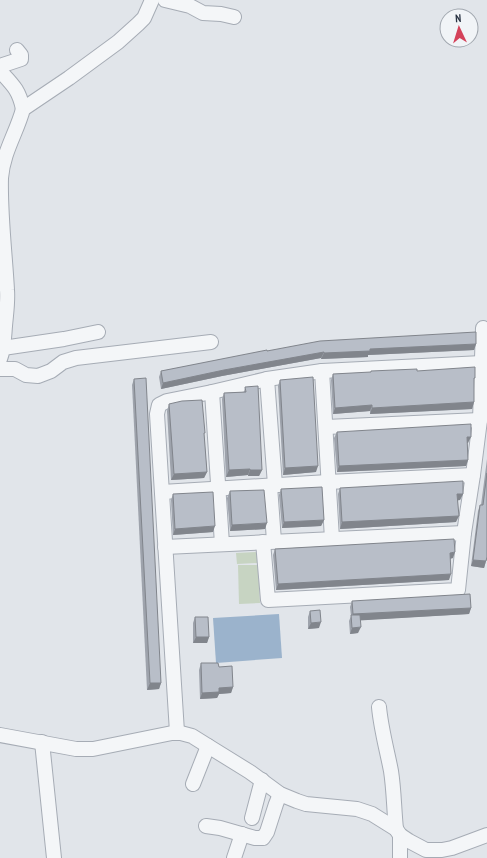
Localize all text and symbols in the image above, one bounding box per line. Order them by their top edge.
north arrow [439,8,479,48]
text: N [455,11,462,25]

